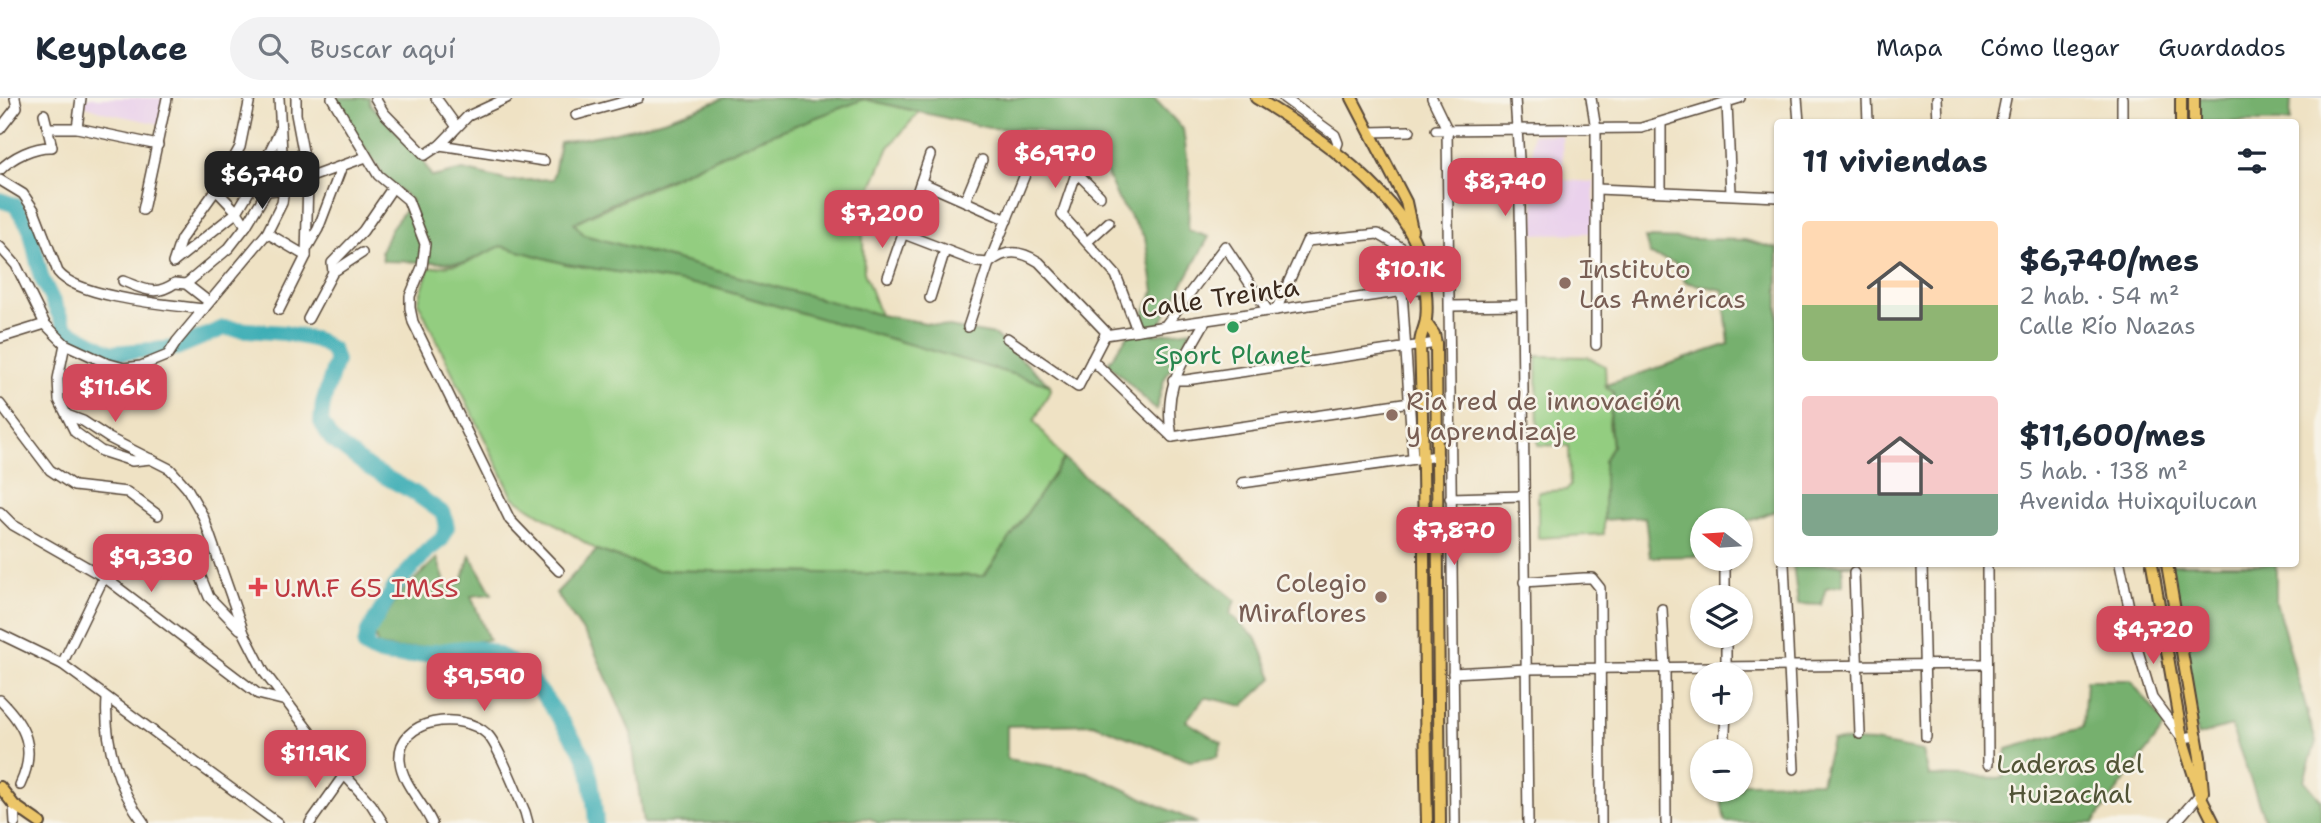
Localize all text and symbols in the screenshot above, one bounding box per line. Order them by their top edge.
search box [230,17,720,80]
text: Keyplace [35,26,188,71]
icon: search [254,29,292,67]
text: Buscar aquí [310,31,455,66]
text: Mapa [1876,32,1942,64]
text: Cómo llegar [1980,32,2120,64]
text: Guardados [2158,32,2286,64]
pin: $6,970 [998,130,1112,190]
text: $6,970 [1014,138,1096,168]
text: 11 viviendas [1802,141,1988,182]
icon: filters [2233,142,2271,180]
pin: $6,740 [205,152,319,211]
pin: $8,740 [1448,158,1562,218]
text: $6,740 [220,159,304,189]
text: $8,740 [1463,166,1547,196]
pin: $7,200 [825,190,939,250]
text: $7,200 [840,198,924,228]
text: $6,740/mes [2019,240,2199,281]
pin: $10.1K [1353,246,1467,306]
icon: home [1858,249,1942,333]
place label: Instituto Las Américas [1579,251,1746,316]
text: $10.1K [1375,254,1445,284]
street label: Calle Treinta [1139,269,1301,325]
marker: Instituto Las Américas [1557,275,1573,291]
text: 2 hab. · 54 m² [2019,281,2179,311]
text: Calle Río Nazas [2019,311,2196,341]
marker: Sport Planet [1225,319,1241,335]
place label: Sport Planet [1155,337,1311,372]
pin: $11.6K [58,364,172,424]
text: $11.6K [79,372,151,402]
place label: Ria red de innovación y aprendizaje [1406,383,1681,448]
marker: Ria red de innovación y aprendizaje [1384,407,1400,423]
text: $11,600/mes [2019,415,2206,456]
icon: home [1858,424,1942,508]
text: 5 hab. · 138 m² [2019,456,2188,486]
text: Avenida Huixquilucan [2019,486,2257,516]
pin: $7,870 [1397,508,1511,567]
north arrow [1690,508,1754,570]
map controls [1690,508,1753,802]
text: $7,870 [1412,515,1496,545]
pin: $9,330 [94,534,208,594]
text: $9,330 [109,542,193,572]
place label: Colegio Miraflores [1238,565,1367,630]
place label: U.M.F 65 IMSS [274,570,459,605]
marker: U.M.F 65 IMSS [248,577,268,597]
button: layers [1690,585,1753,648]
marker: Colegio Miraflores [1373,589,1389,605]
pin: $4,720 [2096,606,2210,666]
text: $4,720 [2112,614,2194,644]
pin: $9,590 [427,654,541,713]
text: $9,590 [443,661,525,691]
button: + [1690,662,1753,725]
pin: $11.9K [258,730,372,790]
text: $11.9K [280,738,350,768]
button: − [1690,739,1753,802]
park label: Laderas del Huizachal [1996,746,2144,811]

